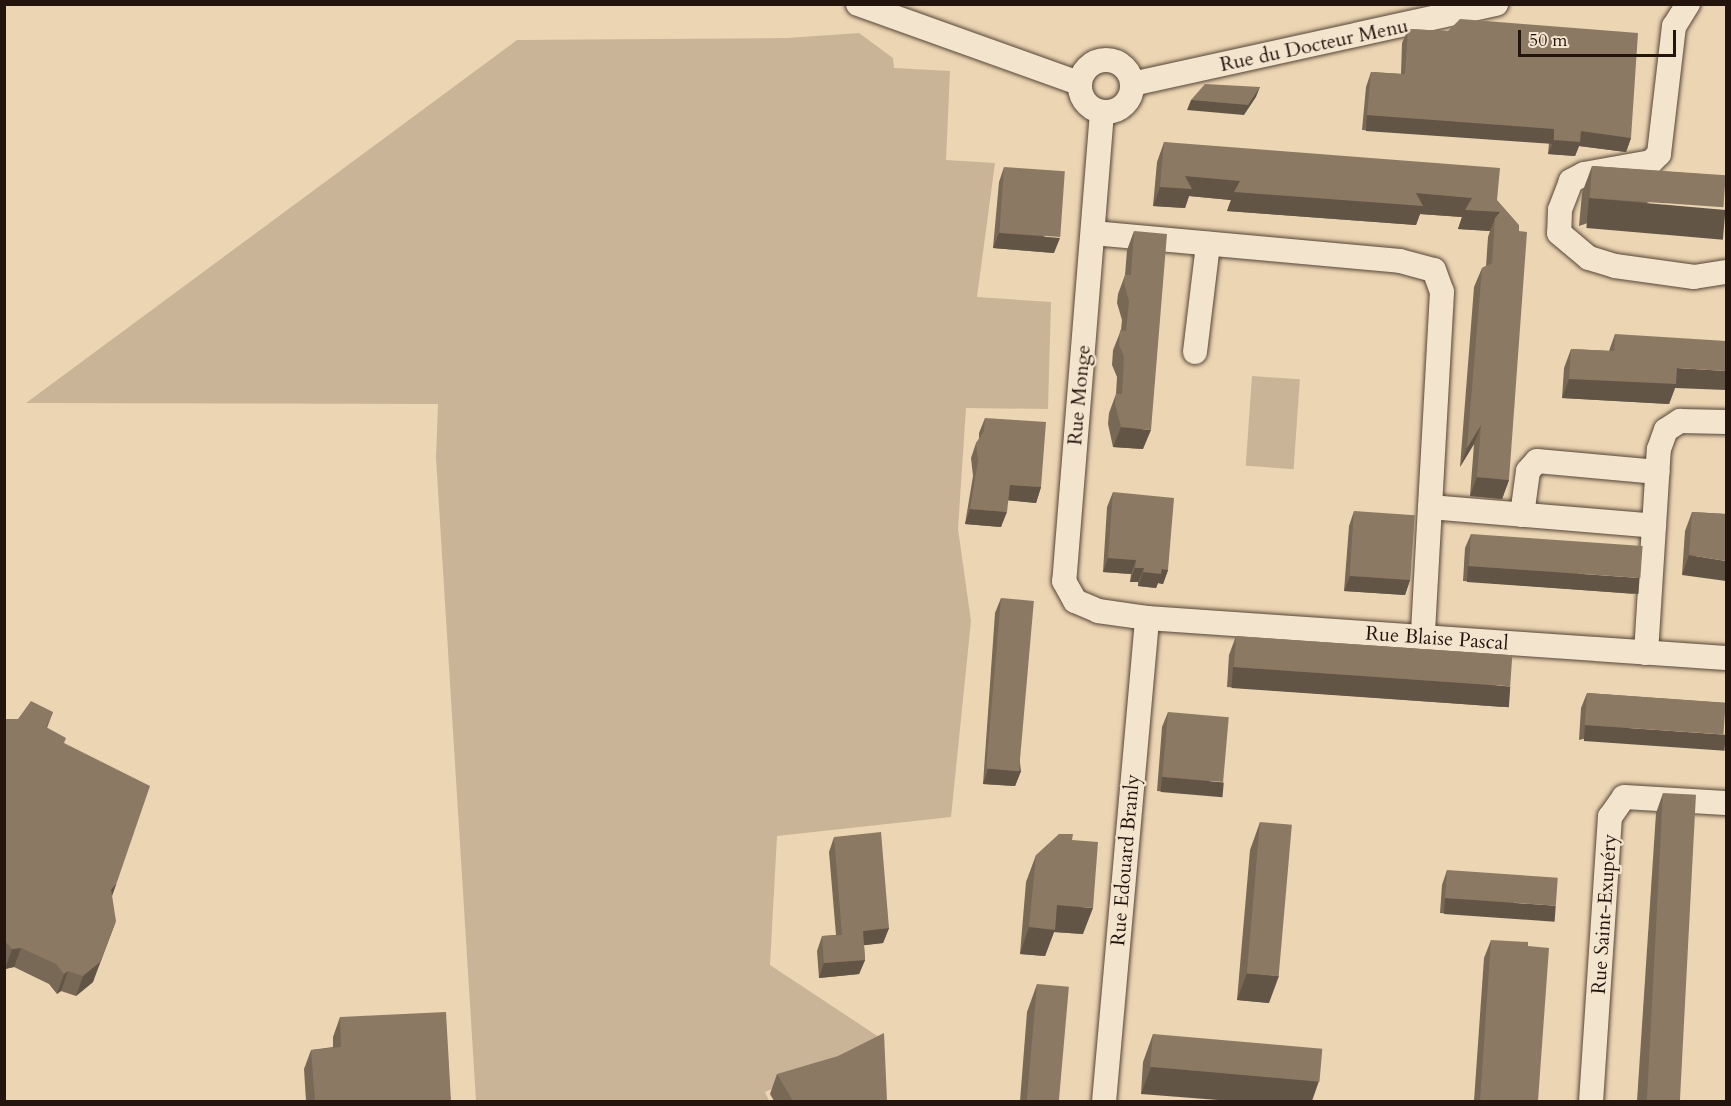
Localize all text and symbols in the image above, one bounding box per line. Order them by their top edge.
street label: Rue du Docteur Menu [1218,13,1410,77]
scale bar [1521,18,1678,56]
text: 50 m [1529,28,1568,53]
street label: Rue Monge [1063,344,1095,446]
street label: Rue Blaise Pascal [1365,621,1509,655]
street label: Rue Edouard Branly [1106,773,1144,947]
street label: Rue Saint-Exupéry [1586,833,1622,995]

